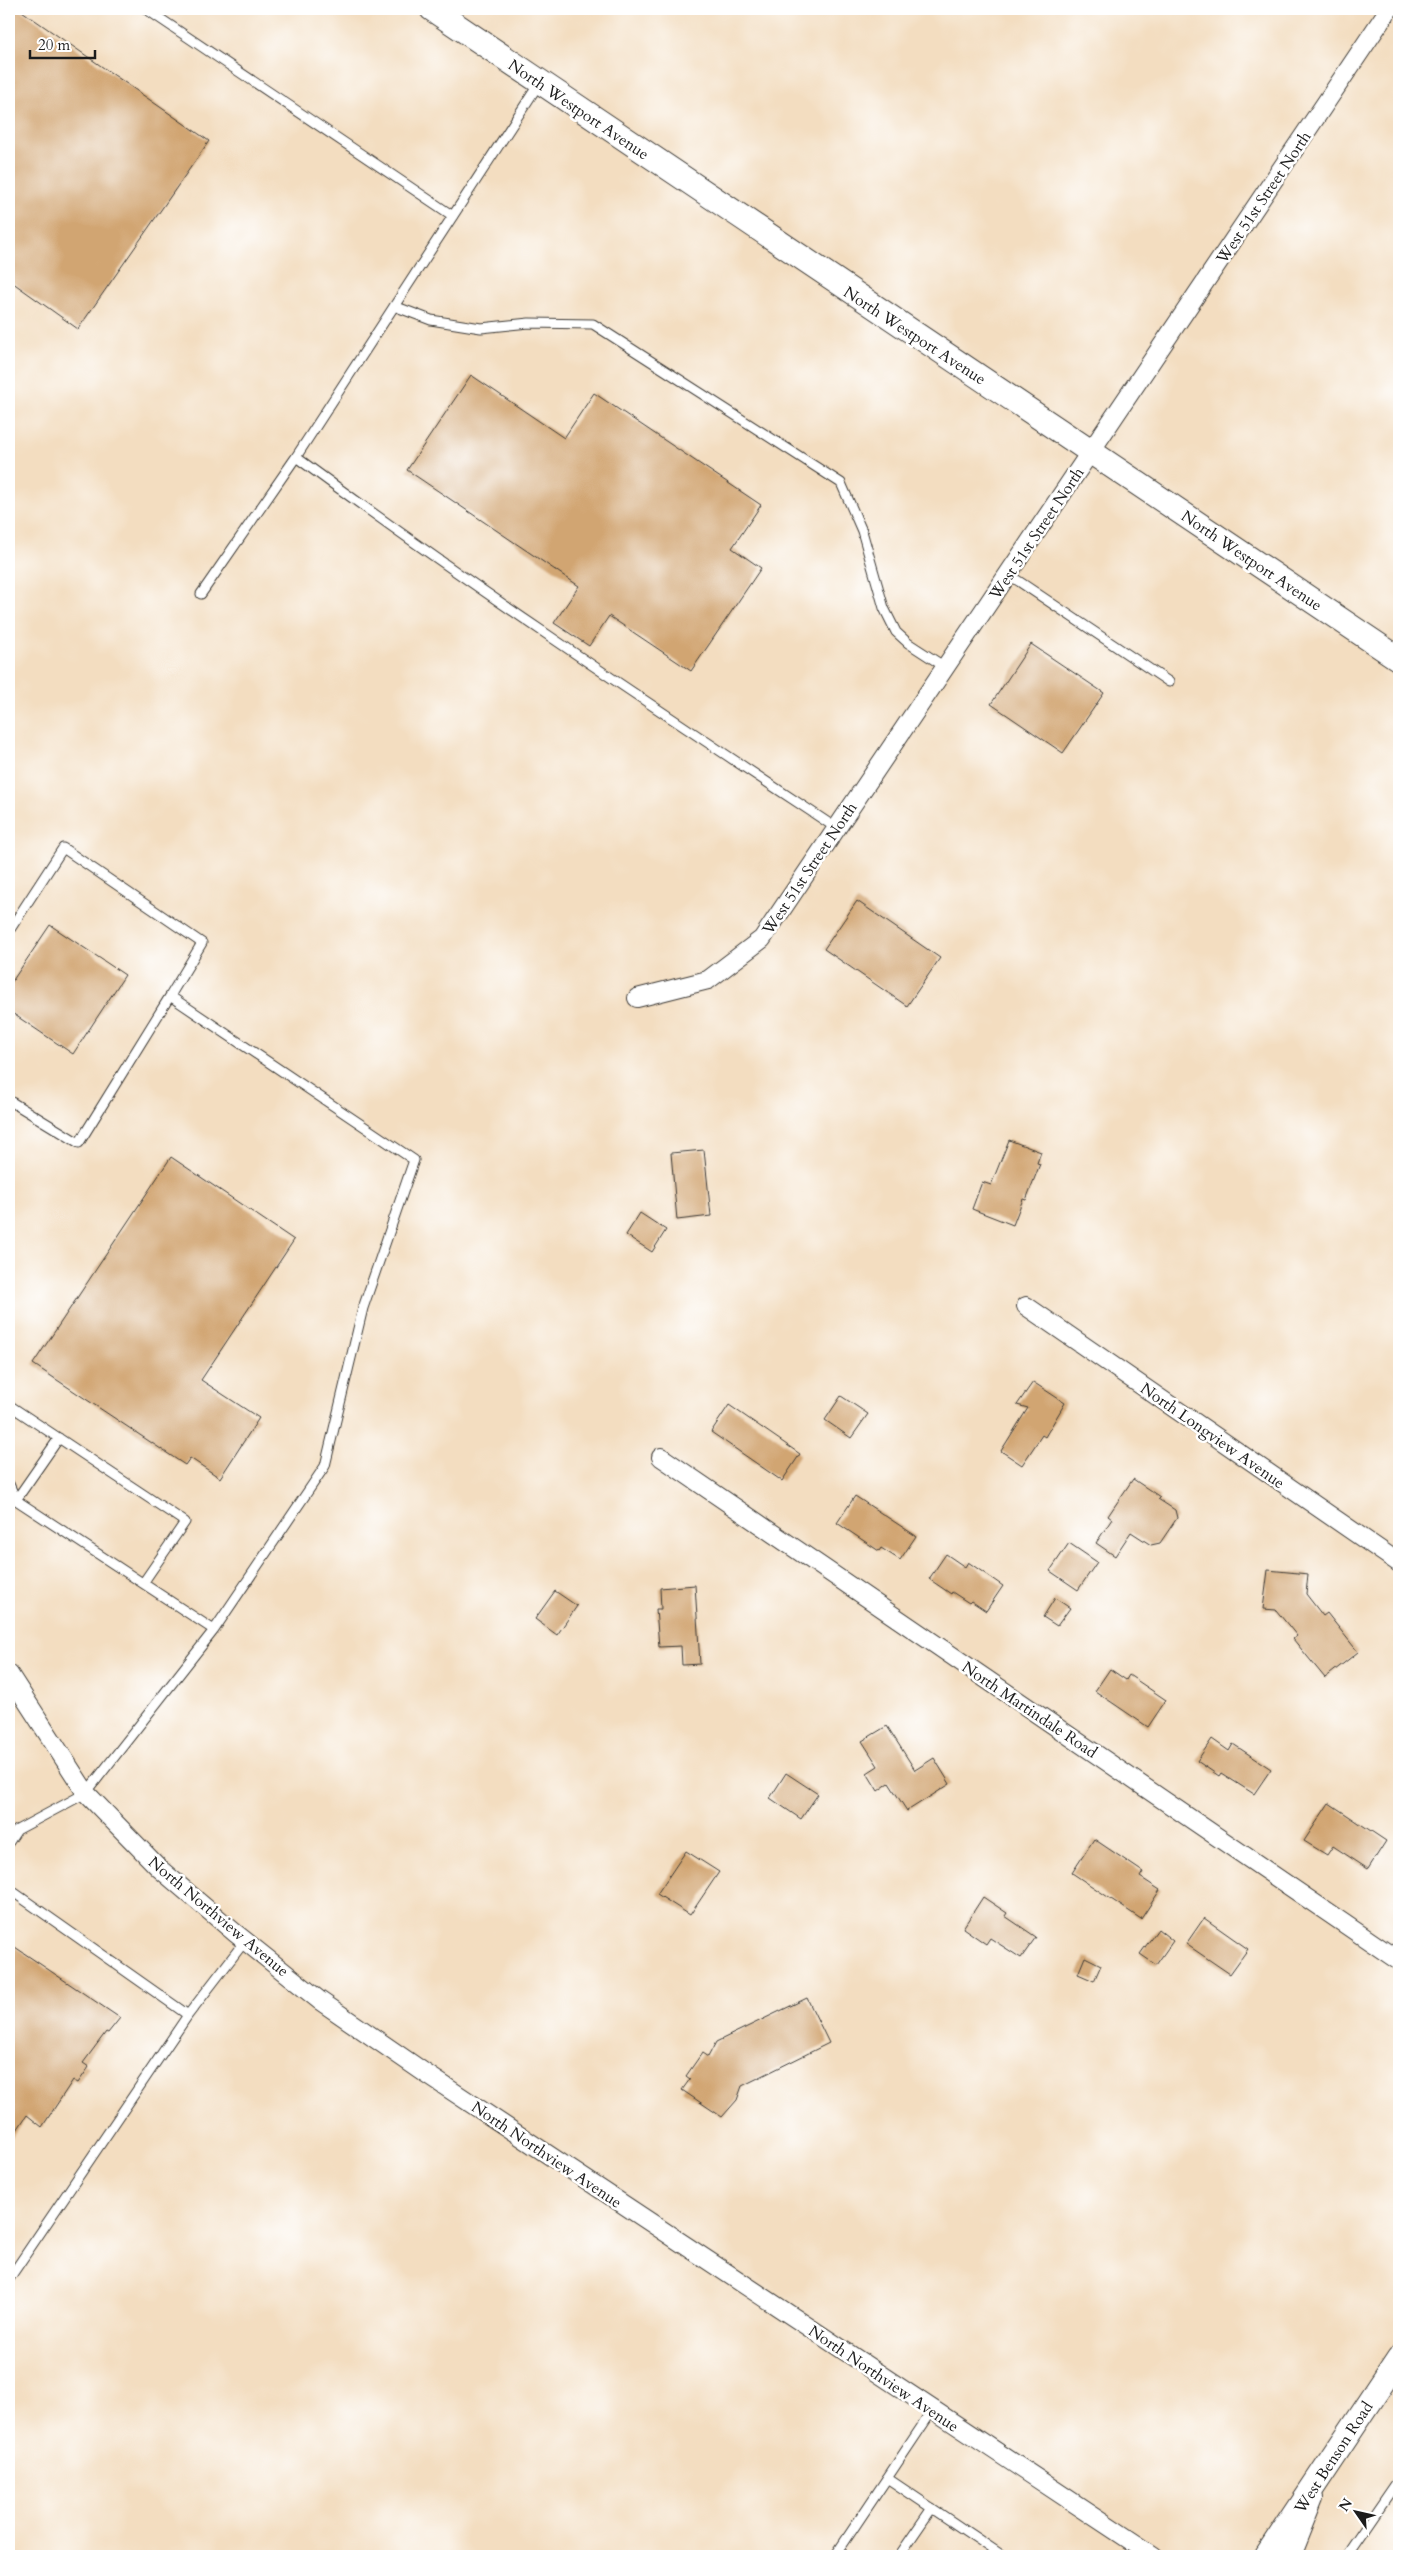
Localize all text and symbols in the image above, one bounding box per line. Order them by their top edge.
scale bar [30,28,95,60]
text: 20 m [38,35,70,55]
street label: North Westport Avenue [504,54,653,165]
street label: West 51st Street North [1211,127,1317,269]
street label: North Westport Avenue [839,281,990,390]
street label: West 51st Street North [984,463,1090,605]
street label: North Westport Avenue [1177,505,1326,616]
street label: West 51st Street North [757,798,863,940]
street label: North Longview Avenue [1136,1378,1289,1494]
street label: North Martindale Road [957,1656,1102,1764]
street label: North Northview Avenue [143,1851,293,1982]
street label: North Northview Avenue [467,2096,626,2213]
street label: North Northview Avenue [804,2320,963,2437]
street label: West Benson Road [1289,2397,1379,2519]
north arrow [1330,2488,1380,2538]
text: N [1334,2495,1357,2515]

